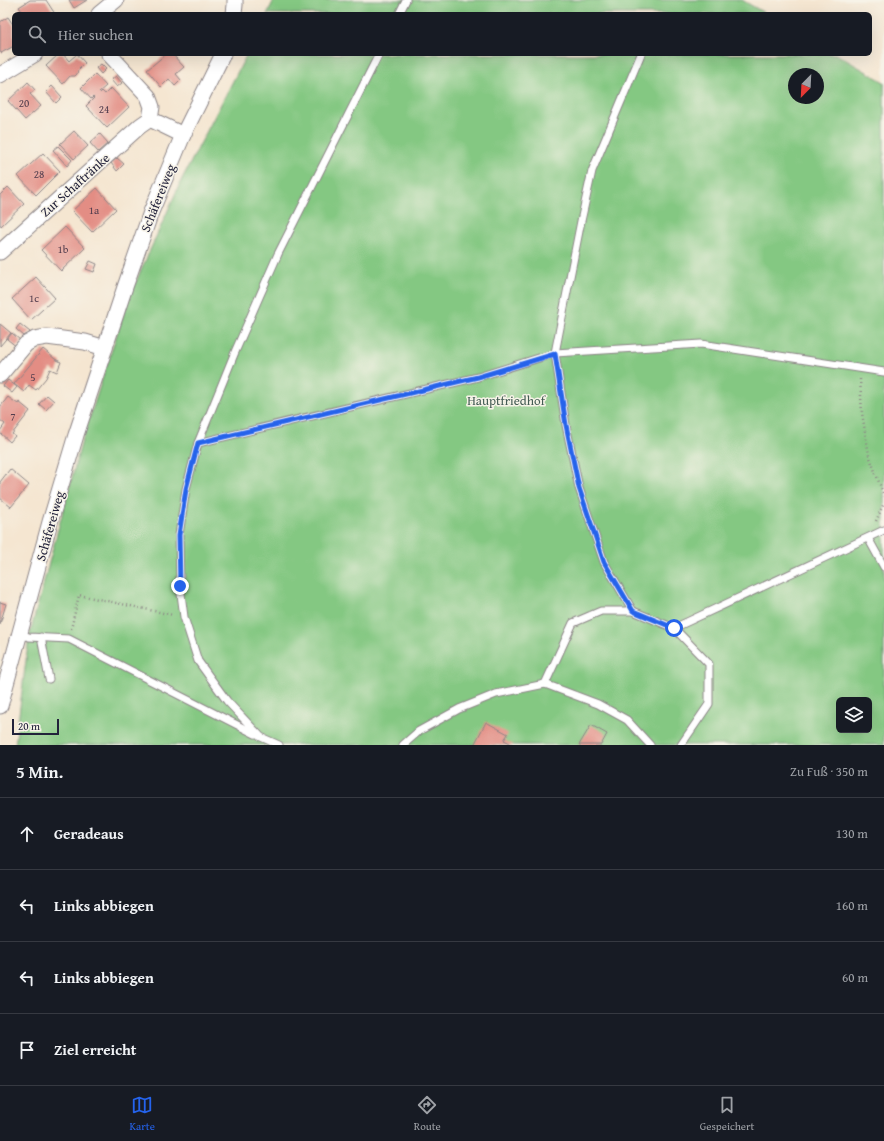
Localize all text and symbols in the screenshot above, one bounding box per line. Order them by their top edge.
search box [12,12,872,56]
icon: search [26,23,48,45]
text: Hier suchen [58,24,133,45]
north arrow [788,68,824,104]
house number: 20 [19,95,29,111]
house number: 24 [99,101,109,117]
street label: Zur Schaftränke [36,149,114,221]
street label: Schäfereiweg [136,161,181,235]
house number: 28 [34,166,44,182]
house number: 1a [89,202,100,218]
house number: 1b [58,241,69,257]
house number: 1c [29,290,39,306]
house number: 5 [30,369,36,385]
park label: Hauptfriedhof [467,391,547,410]
house number: 7 [10,408,16,424]
street label: Schäfereiweg [31,488,69,563]
route end [171,577,189,595]
route start [665,619,683,637]
map controls [836,697,872,733]
button: layers [836,697,872,733]
scale bar [12,717,59,736]
text: 20 m [18,718,40,734]
text: 5 Min. [16,759,63,784]
text: Zu Fuß · 350 m [790,762,868,781]
icon: ahead [16,823,38,845]
text: Geradeaus [54,823,124,844]
text: 130 m [836,824,868,843]
icon: left [16,895,38,917]
text: Links abbiegen [54,895,154,916]
text: 160 m [836,896,868,915]
icon: left [16,967,38,989]
text: Links abbiegen [54,967,154,988]
text: 60 m [842,968,868,987]
icon: arrive [16,1039,38,1061]
text: Ziel erreicht [54,1039,136,1060]
tab: Karte [130,1094,155,1134]
tab: Route [414,1094,441,1134]
tab: Gespeichert [700,1094,754,1134]

